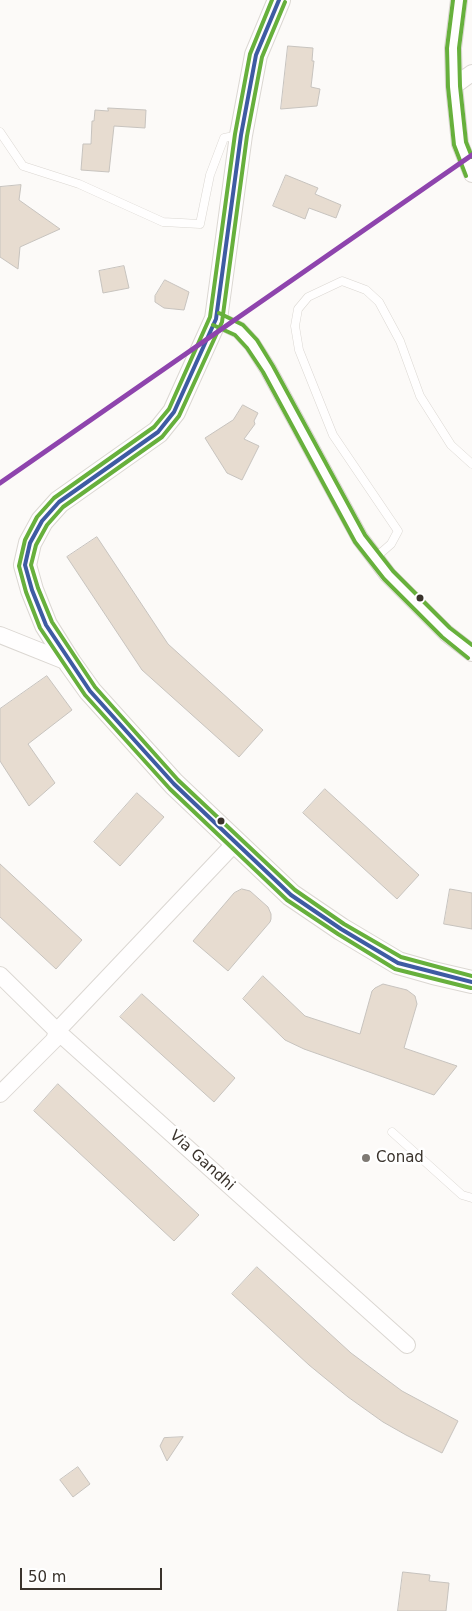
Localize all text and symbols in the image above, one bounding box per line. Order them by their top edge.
unlabelled marker [415,593,425,603]
unlabelled marker [216,816,226,826]
street label: Via Gandhi [166,1127,238,1195]
place label: Conad [376,1149,424,1167]
marker: Conad [360,1152,372,1164]
scale bar [22,1558,165,1590]
text: 50 m [28,1568,66,1586]

